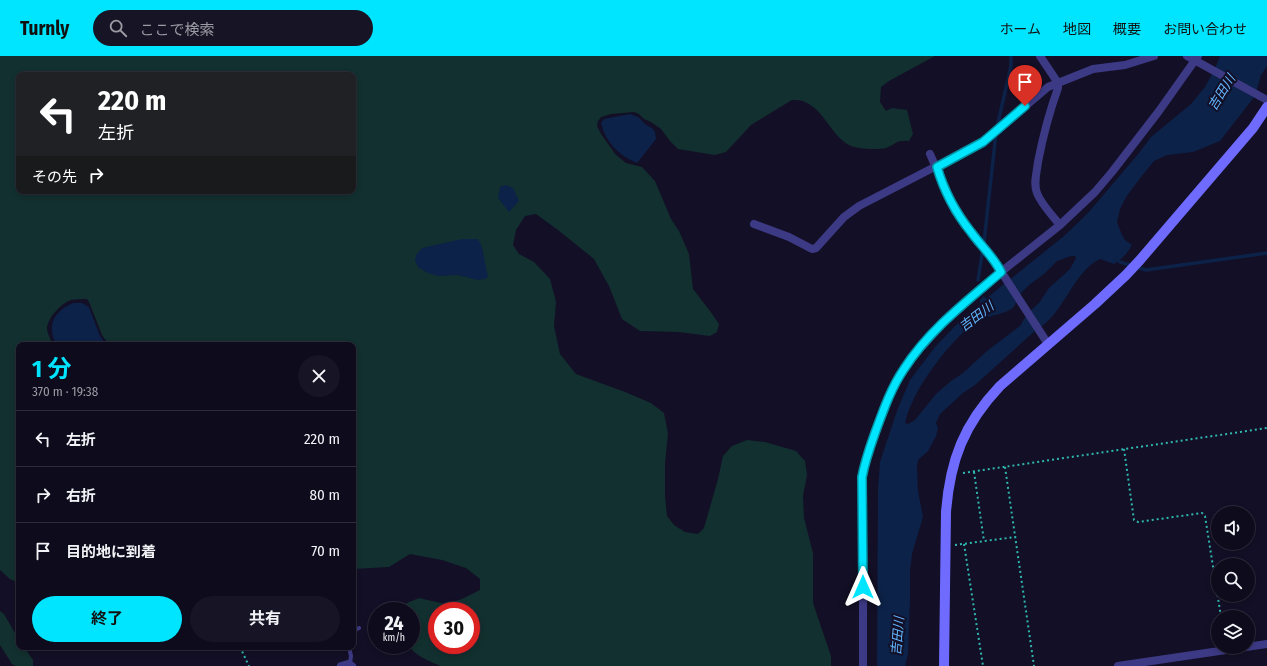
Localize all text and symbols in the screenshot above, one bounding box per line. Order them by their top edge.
search box [93,10,373,46]
text: Turnly [20,17,69,40]
icon: search [107,17,129,39]
text: ここで検索 [139,21,214,39]
text: ホーム [999,21,1041,38]
text: 地図 [1063,21,1091,38]
text: 概要 [1113,21,1141,38]
text: お問い合わせ [1163,21,1247,38]
pin [1008,65,1042,106]
water label: 吉田川 [1205,70,1239,113]
icon: arrive [1014,71,1036,93]
text: 220 m [98,84,166,117]
icon: left [32,88,84,140]
text: 左折 [98,122,134,144]
icon: right [85,164,107,186]
text: その先 [32,168,77,186]
water label: 吉田川 [956,297,998,334]
text: 1 分 [32,355,71,383]
button: close [298,355,340,397]
text: 370 m · 19:38 [32,384,98,399]
icon: left [32,428,54,450]
text: 220 m [304,430,340,448]
text: 左折 [66,431,96,449]
icon: right [32,484,54,506]
text: 80 m [310,486,340,504]
text: 右折 [66,487,96,505]
map controls [1211,506,1255,654]
button: sound [1211,506,1255,550]
icon: arrive [32,540,54,562]
text: 70 m [311,542,340,560]
text: 目的地に到着 [66,543,156,561]
button: search [1211,558,1255,602]
position arrow [842,566,884,608]
button: 終了 [32,596,182,642]
button: 共有 [190,596,340,642]
speed limit sign: 30 [428,602,480,654]
button: layers [1211,610,1255,654]
text: 24 [384,611,404,635]
water label: 吉田川 [888,614,907,656]
text: km/h [383,632,405,644]

